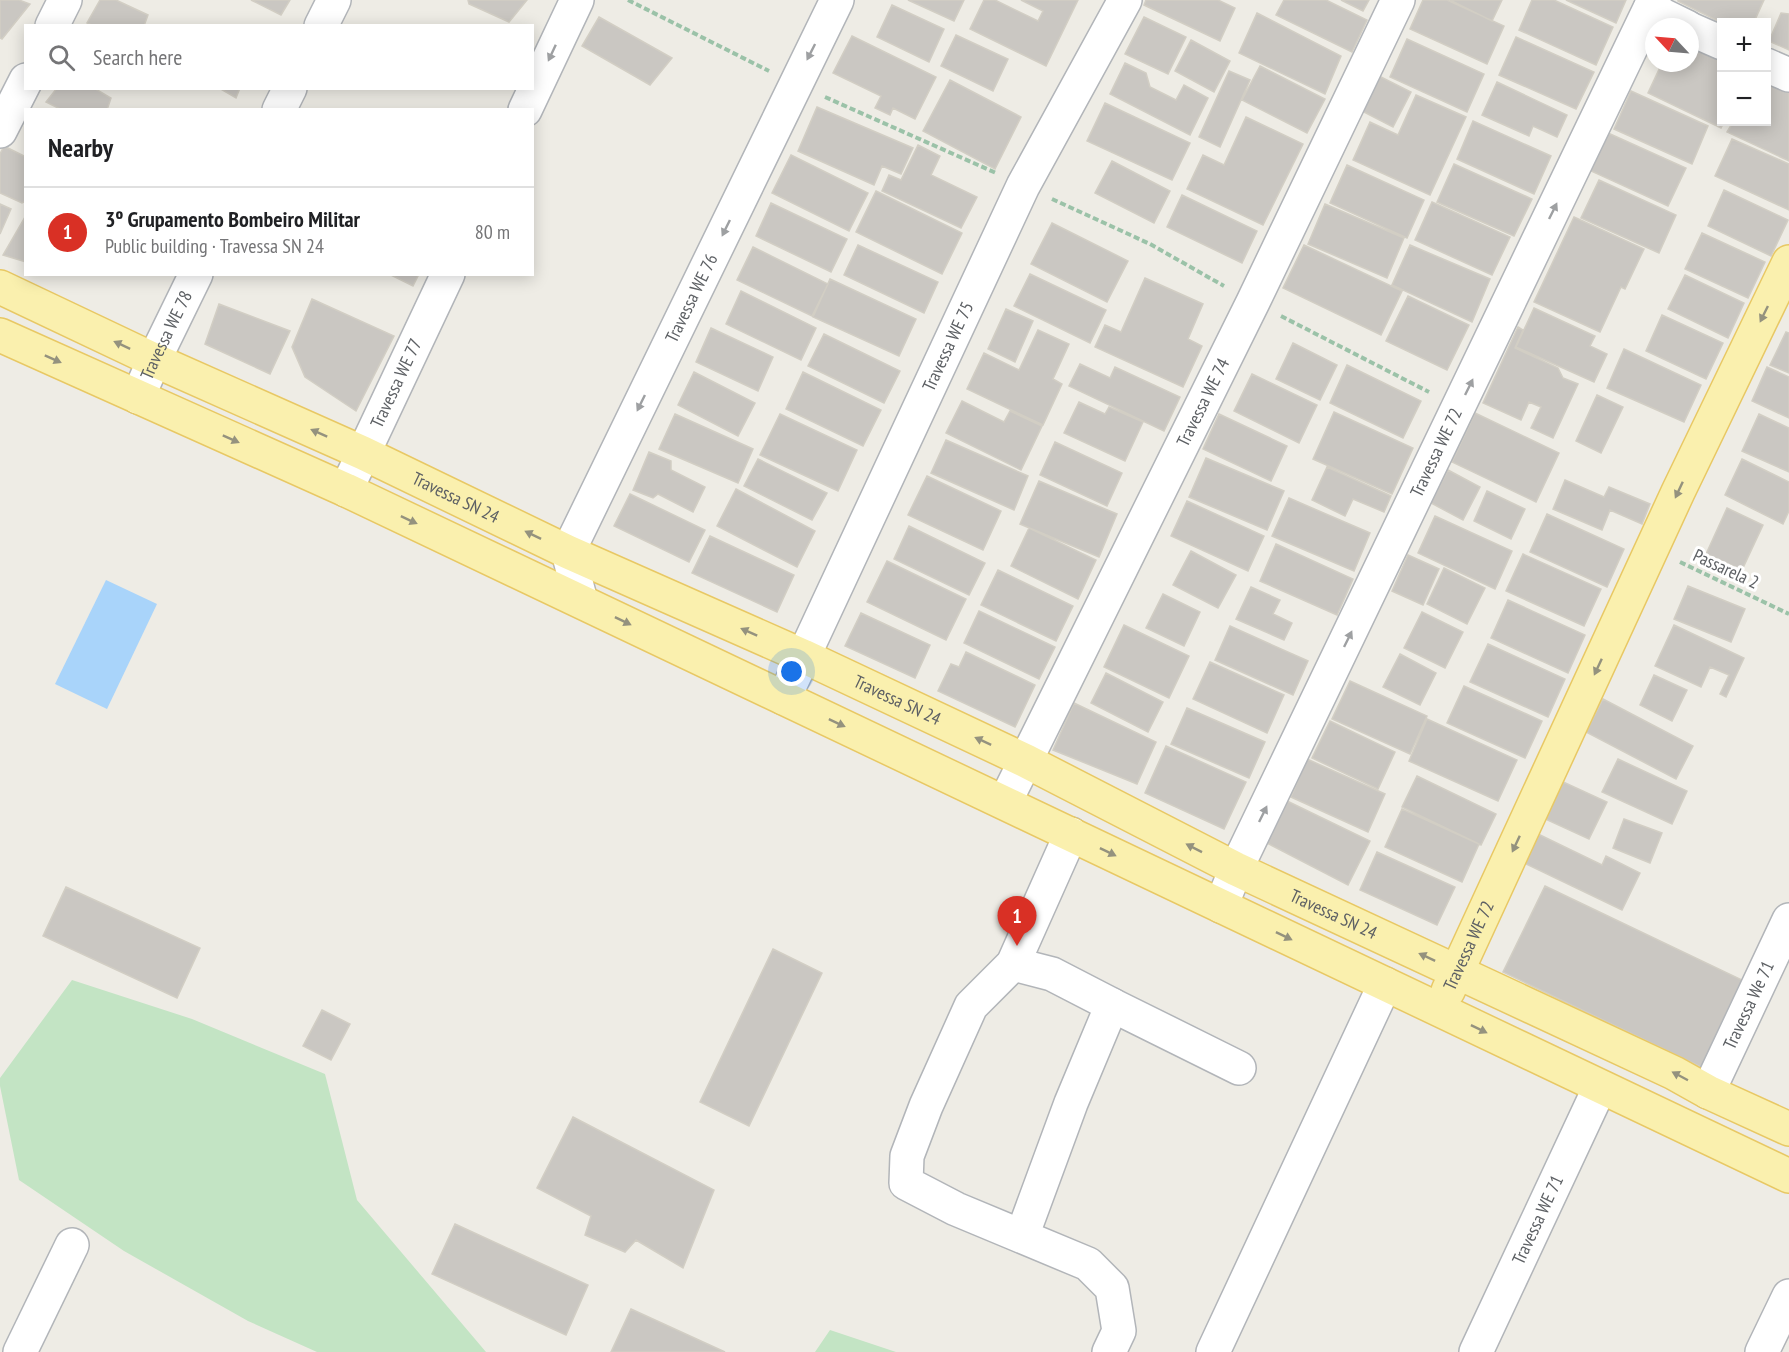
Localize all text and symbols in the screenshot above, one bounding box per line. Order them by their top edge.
north arrow [1645,18,1699,72]
map controls [1717,18,1771,126]
button: + [1717,18,1771,72]
search box [24,24,534,90]
icon: search [45,41,78,74]
text: Search here [93,43,182,71]
one-way arrow [548,44,557,61]
one-way arrow [806,44,816,61]
button: − [1717,72,1771,126]
text: Nearby [48,131,113,164]
one-way arrow [1548,203,1558,220]
text: 3º Grupamento Bombeiro Militar [105,205,360,233]
text: 1 [63,219,72,245]
text: 80 m [475,219,510,245]
one-way arrow [721,219,730,236]
text: Public building · Travessa SN 24 [105,233,324,259]
street label: Travessa WE 76 [660,250,723,346]
street label: Travessa WE 78 [135,287,197,383]
street label: Travessa WE 75 [917,298,978,395]
one-way arrow [1759,306,1768,323]
street label: Travessa WE 77 [365,335,427,431]
one-way arrow [112,340,130,350]
one-way arrow [45,354,63,364]
street label: Travessa WE 74 [1171,354,1234,450]
one-way arrow [1464,379,1473,396]
one-way arrow [636,395,645,412]
street label: Travessa WE 72 [1405,404,1467,501]
one-way arrow [311,429,328,438]
one-way arrow [223,434,240,443]
street label: Travessa SN 24 [409,467,503,528]
one-way arrow [1675,482,1684,499]
one-way arrow [400,515,417,524]
one-way arrow [525,531,542,540]
street label: Passarela 2 [1690,543,1763,594]
one-way arrow [614,617,631,626]
one-way arrow [741,628,758,637]
one-way arrow [1343,630,1352,647]
your location [777,657,806,686]
one-way arrow [1593,659,1602,676]
street label: Travessa SN 24 [850,670,945,730]
one-way arrow [829,719,846,728]
one-way arrow [974,736,991,745]
one-way arrow [1258,806,1268,823]
one-way arrow [1511,836,1521,854]
one-way arrow [1185,843,1203,853]
one-way arrow [1100,847,1117,856]
street label: Travessa SN 24 [1286,884,1381,944]
pin: 1 [998,896,1036,946]
street label: Travessa WE 72 [1438,897,1499,994]
one-way arrow [1276,931,1293,940]
one-way arrow [1419,953,1436,962]
street label: Travessa We 71 [1718,957,1779,1053]
one-way arrow [1470,1024,1488,1034]
one-way arrow [1671,1071,1688,1081]
street label: Travessa WE 71 [1507,1171,1568,1268]

